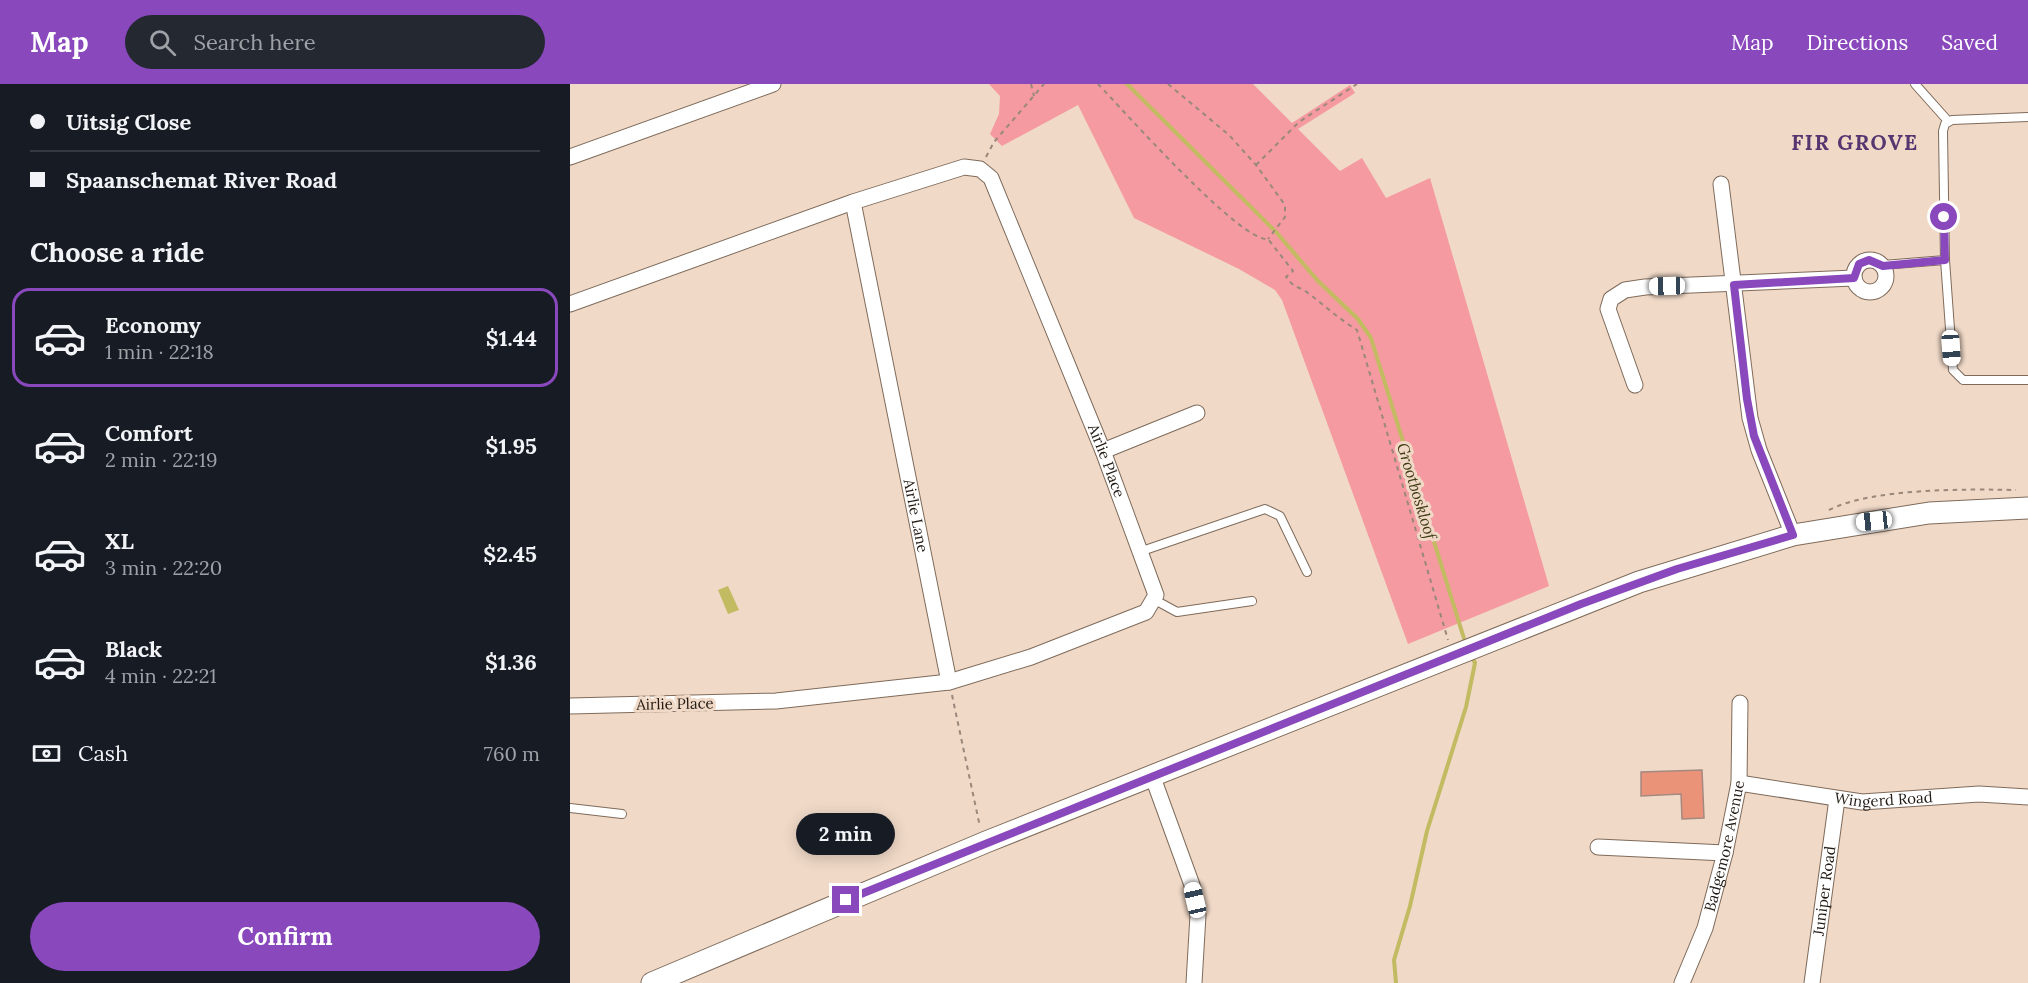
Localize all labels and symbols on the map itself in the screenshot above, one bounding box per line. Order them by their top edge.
district label: FIR GROVE [1791,129,1919,156]
route start [1930,203,1957,230]
car [1649,277,1685,295]
car [1941,329,1961,367]
street label: Airlie Place [1084,420,1129,500]
water label: Grootboskloof [1393,440,1442,543]
street label: Airlie Lane [899,476,933,554]
car [1855,510,1893,532]
street label: Airlie Place [635,693,714,714]
street label: Badgemore Avenue [1700,779,1748,914]
street label: Wingerd Road [1833,787,1933,811]
callout: 2 min [796,813,896,855]
street label: Juniper Road [1808,845,1840,938]
car [1182,880,1208,920]
route end [832,886,859,913]

